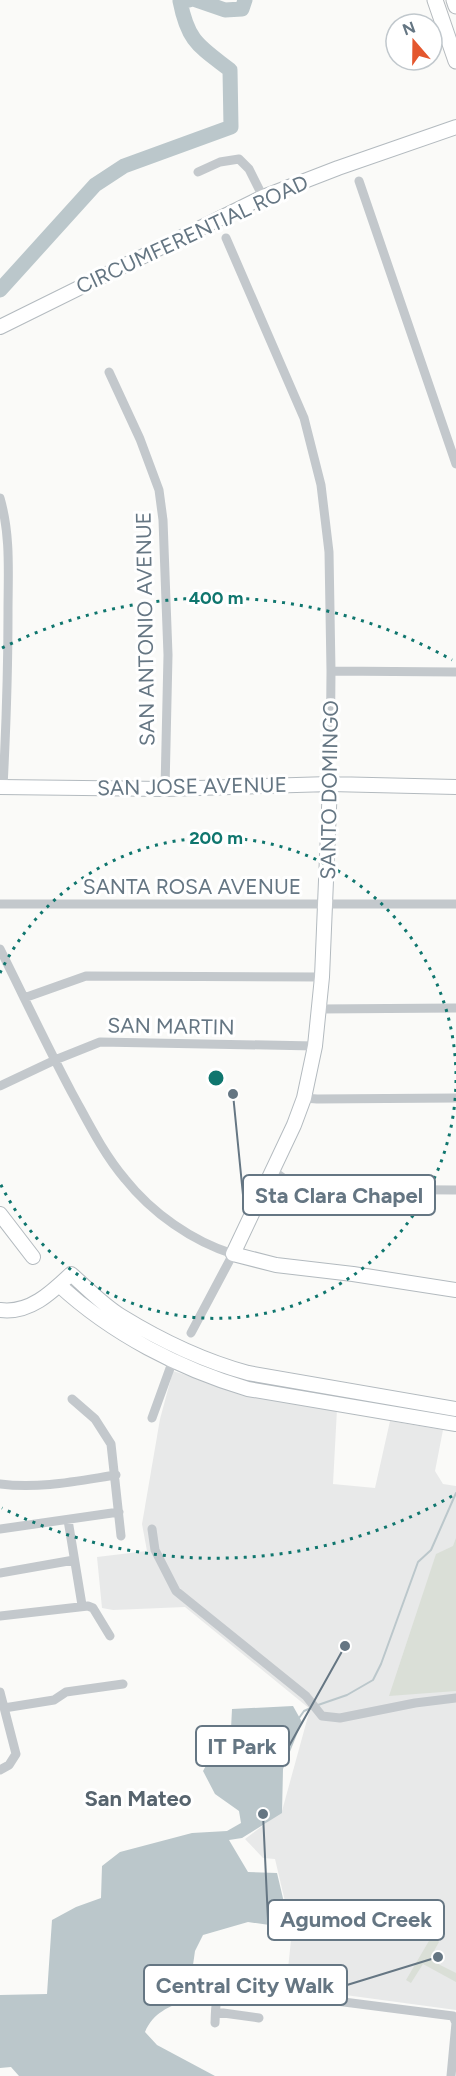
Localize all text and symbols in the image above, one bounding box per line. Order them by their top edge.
north arrow [384,12,444,72]
text: N [400,17,418,39]
street label: CIRCUMFERENTIAL ROAD [72,169,312,299]
street label: SAN ANTONIO AVENUE [130,512,160,746]
text: 400 m [189,587,243,609]
street label: SANTO DOMINGO [315,700,343,880]
street label: SAN JOSE AVENUE [97,772,287,800]
text: 200 m [189,827,243,849]
street label: SANTA ROSA AVENUE [83,874,301,899]
street label: SAN MARTIN [107,1012,235,1040]
centre of rings [206,1068,226,1088]
callout: Sta Clara Chapel [243,1175,435,1215]
text: Sta Clara Chapel [255,1182,423,1209]
callout: IT Park [196,1726,289,1766]
text: IT Park [207,1733,277,1760]
district label: San Mateo [84,1785,192,1812]
callout: Agumod Creek [268,1900,444,1940]
text: Agumod Creek [280,1906,432,1933]
callout: Central City Walk [144,1965,347,2005]
text: Central City Walk [156,1972,334,1999]

